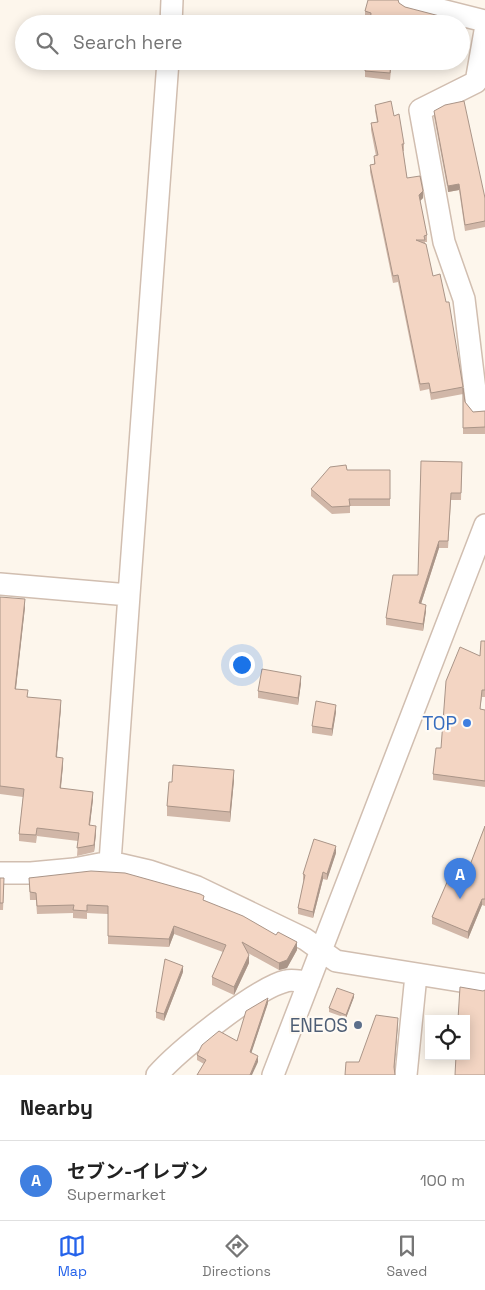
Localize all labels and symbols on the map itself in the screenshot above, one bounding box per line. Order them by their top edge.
your location [229,652,255,678]
place label: TOP [422,711,457,736]
marker: TOP [461,717,473,729]
pin: A [444,858,476,899]
place label: ENEOS [290,1013,348,1038]
marker: ENEOS [352,1019,364,1031]

